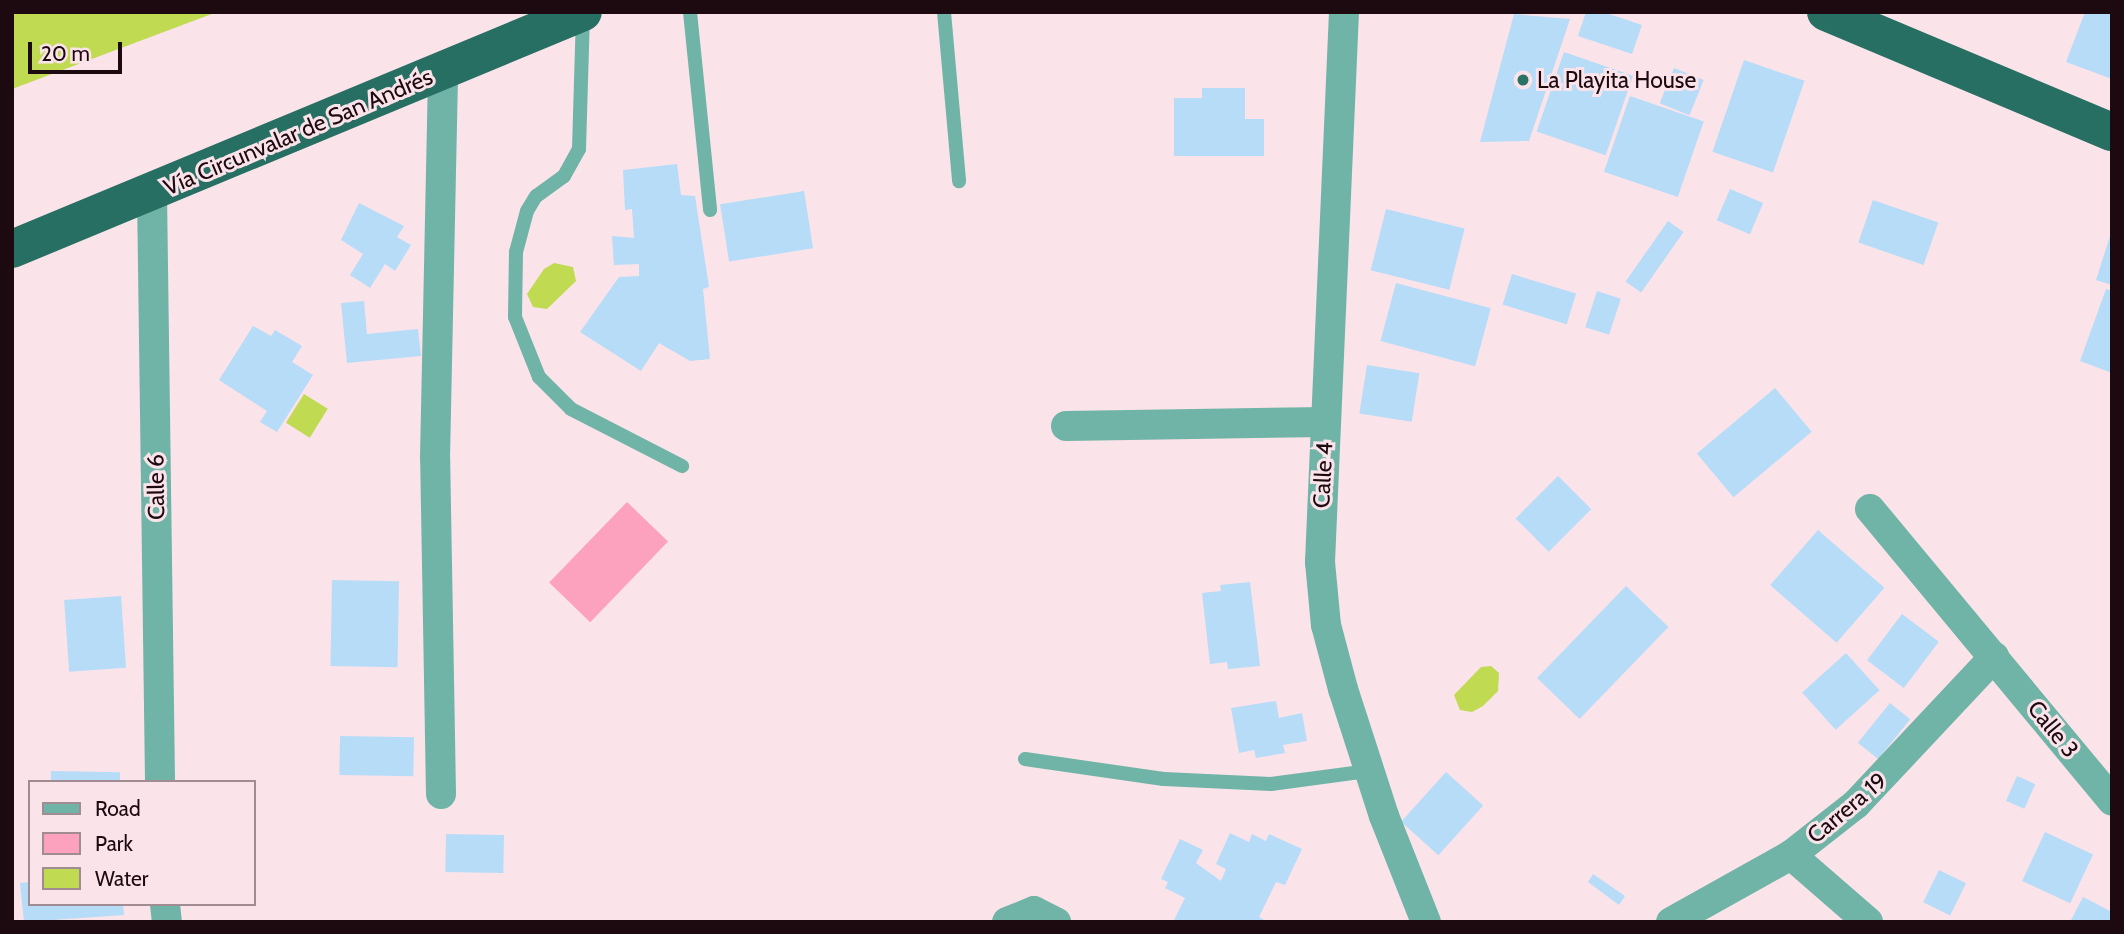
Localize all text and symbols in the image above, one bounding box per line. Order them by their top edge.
scale bar [32,28,126,72]
text: 20 m [41,41,90,66]
street label: Vía Circunvalar de San Andrés [159,63,437,201]
place label: La Playita House [1537,66,1696,94]
marker: La Playita House [1515,72,1531,88]
street label: Calle 4 [1307,441,1339,509]
street label: Calle 6 [142,454,170,520]
street label: Calle 3 [2022,695,2084,763]
street label: Carrera 19 [1802,767,1892,849]
legend [28,780,256,906]
text: Road [95,796,141,821]
text: Park [95,831,133,856]
text: Water [95,866,148,891]

